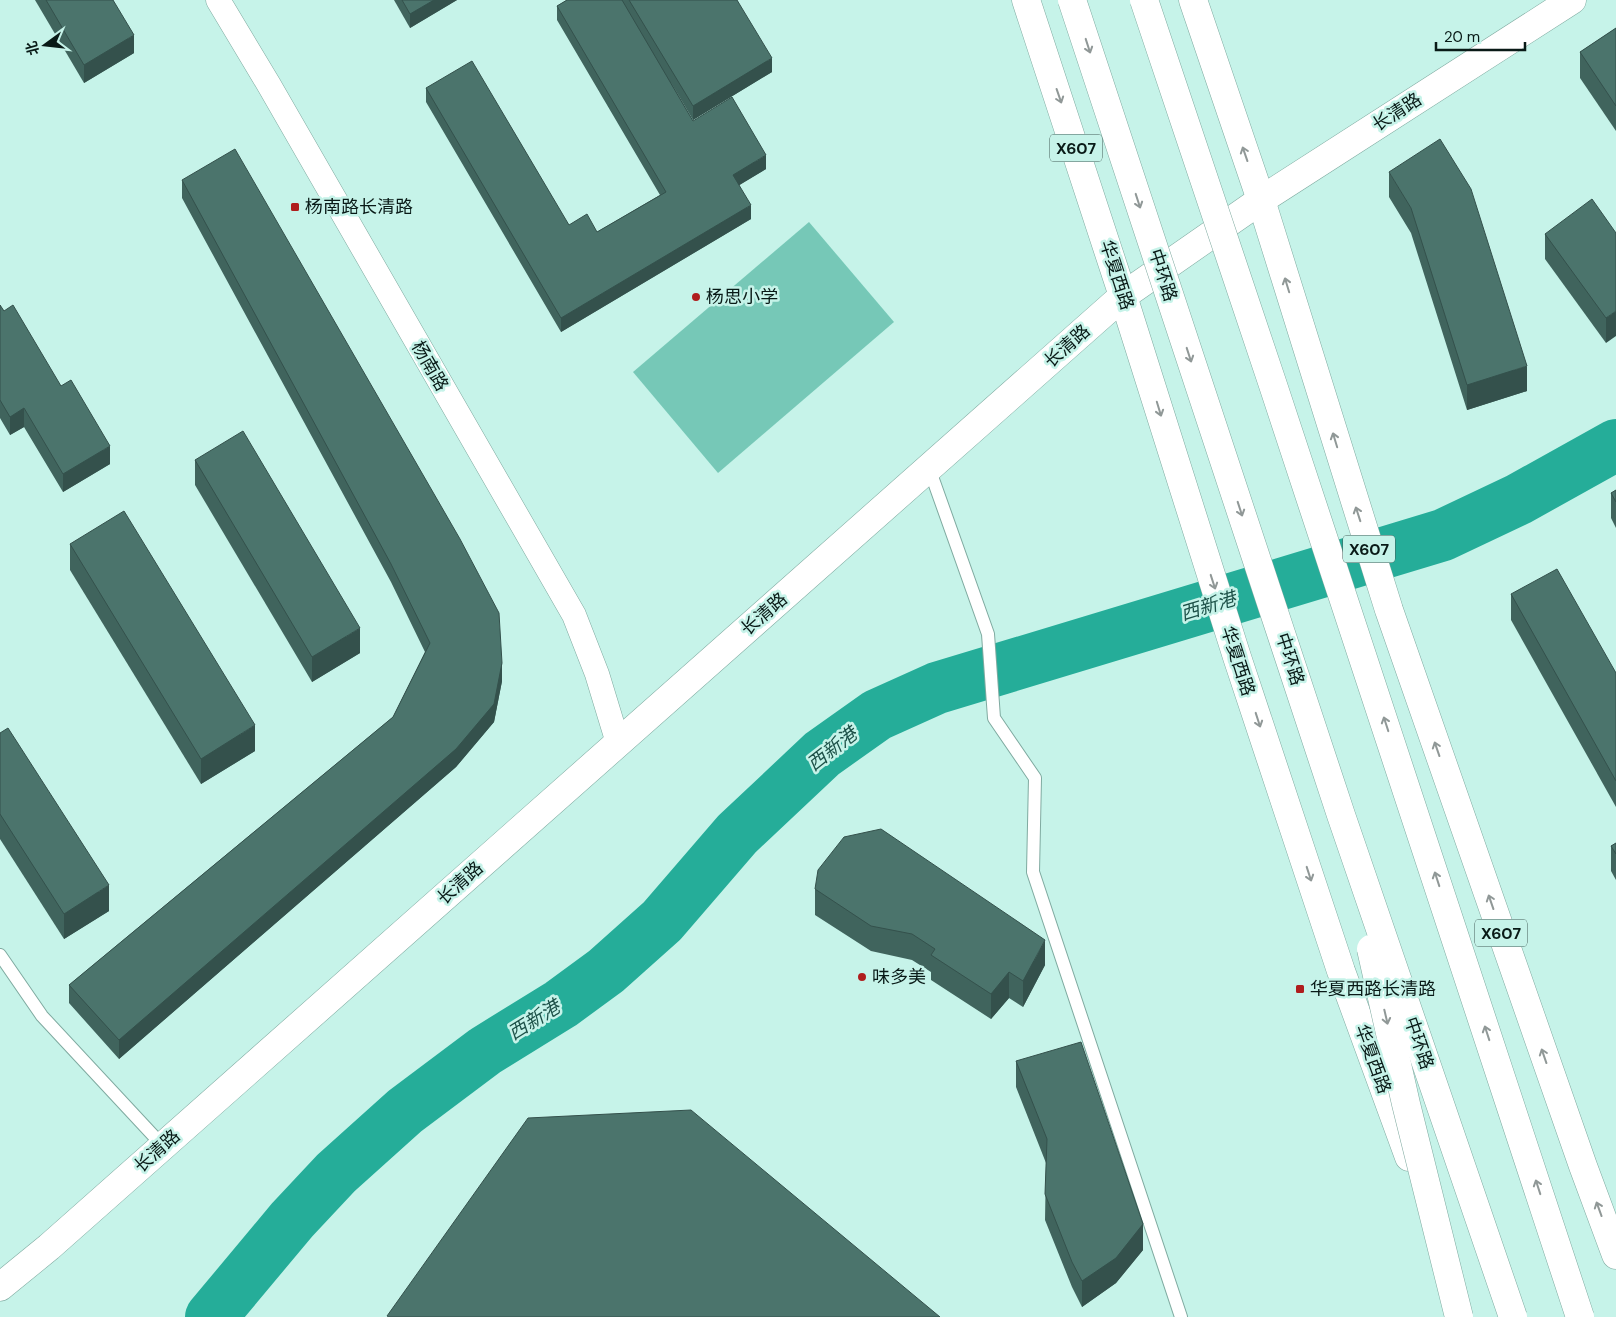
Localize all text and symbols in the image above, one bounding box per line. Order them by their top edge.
north arrow [20,20,70,70]
scale bar [1436,20,1525,52]
text: 20 m [1444,27,1480,47]
one-way arrow [1083,38,1093,54]
text: 北 [22,39,43,57]
street label: 长清路 [1368,87,1426,137]
one-way arrow [1054,88,1064,104]
road number: X607 [1050,134,1102,162]
one-way arrow [1240,147,1249,162]
one-way arrow [1134,192,1144,208]
place label: 杨南路长清路 [305,195,413,219]
marker: 杨南路长清路 [289,201,301,213]
street label: 华夏西路 [1094,237,1140,313]
street label: 中环路 [1143,246,1183,304]
one-way arrow [1282,278,1291,293]
place label: 杨思小学 [706,285,778,309]
marker: 杨思小学 [690,291,702,303]
street label: 长清路 [1039,319,1095,373]
street label: 杨南路 [406,337,454,395]
one-way arrow [1185,347,1195,363]
one-way arrow [1154,401,1164,417]
one-way arrow [1330,433,1339,449]
one-way arrow [1236,501,1246,517]
one-way arrow [1353,507,1362,522]
road number: X607 [1343,536,1395,562]
one-way arrow [1208,574,1218,590]
water label: 西新港 [1177,585,1242,626]
street label: 长清路 [736,587,792,641]
street label: 华夏西路 [1215,623,1261,699]
street label: 中环路 [1270,630,1310,688]
one-way arrow [1253,712,1263,728]
one-way arrow [1380,717,1390,733]
water label: 西新港 [802,720,865,776]
one-way arrow [1432,742,1441,757]
street label: 长清路 [432,856,488,910]
one-way arrow [1305,866,1314,882]
one-way arrow [1431,871,1441,887]
one-way arrow [1486,895,1495,911]
road number: X607 [1475,920,1527,946]
place label: 味多美 [872,965,926,989]
marker: 味多美 [856,971,868,983]
place label: 华夏西路长清路 [1310,977,1436,1001]
marker: 华夏西路长清路 [1294,983,1306,995]
water label: 西新港 [503,993,567,1046]
one-way arrow [1382,1008,1391,1024]
street label: 中环路 [1399,1014,1439,1072]
street label: 华夏西路 [1349,1021,1397,1097]
one-way arrow [1482,1025,1492,1041]
one-way arrow [1539,1048,1549,1064]
street label: 长清路 [129,1124,185,1178]
one-way arrow [1533,1180,1542,1196]
one-way arrow [1594,1202,1603,1217]

